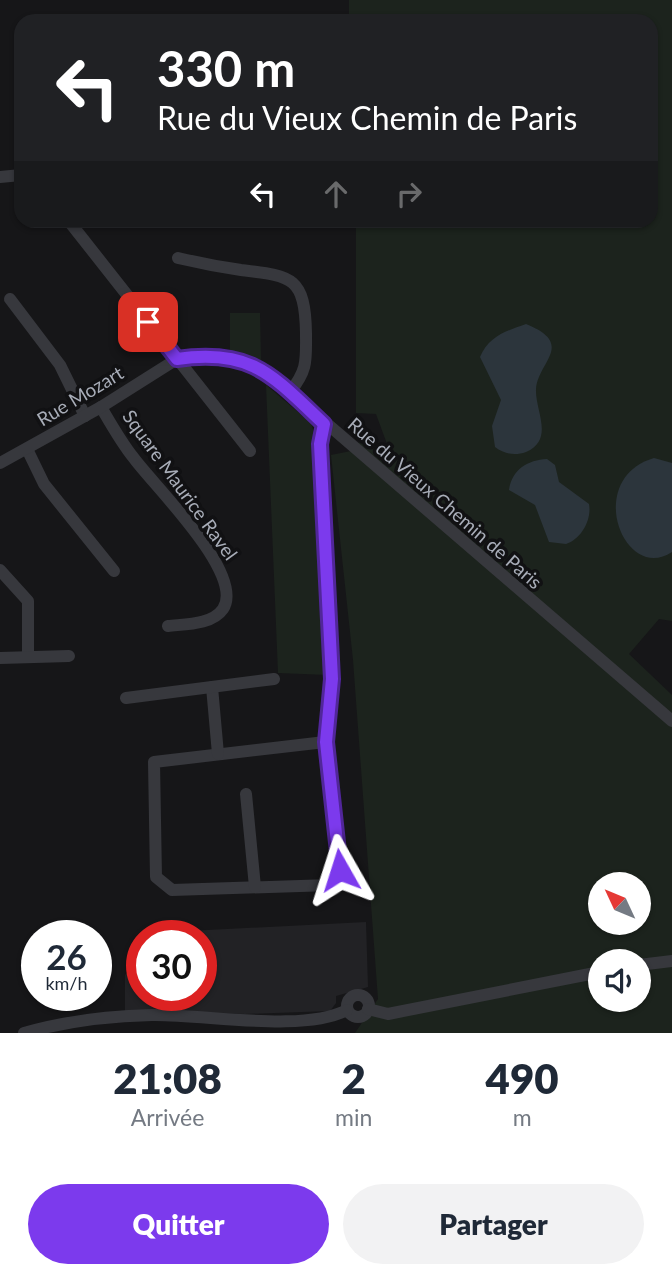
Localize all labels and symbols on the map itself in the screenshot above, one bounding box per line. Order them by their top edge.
pin [118,292,178,352]
street label: Rue Mozart [32,361,127,430]
street label: Square Maurice Ravel [118,405,243,564]
street label: Rue du Vieux Chemin de Paris [344,412,547,593]
position arrow [303,833,377,907]
north arrow [588,872,651,934]
speed limit sign: 30 [126,920,217,1011]

